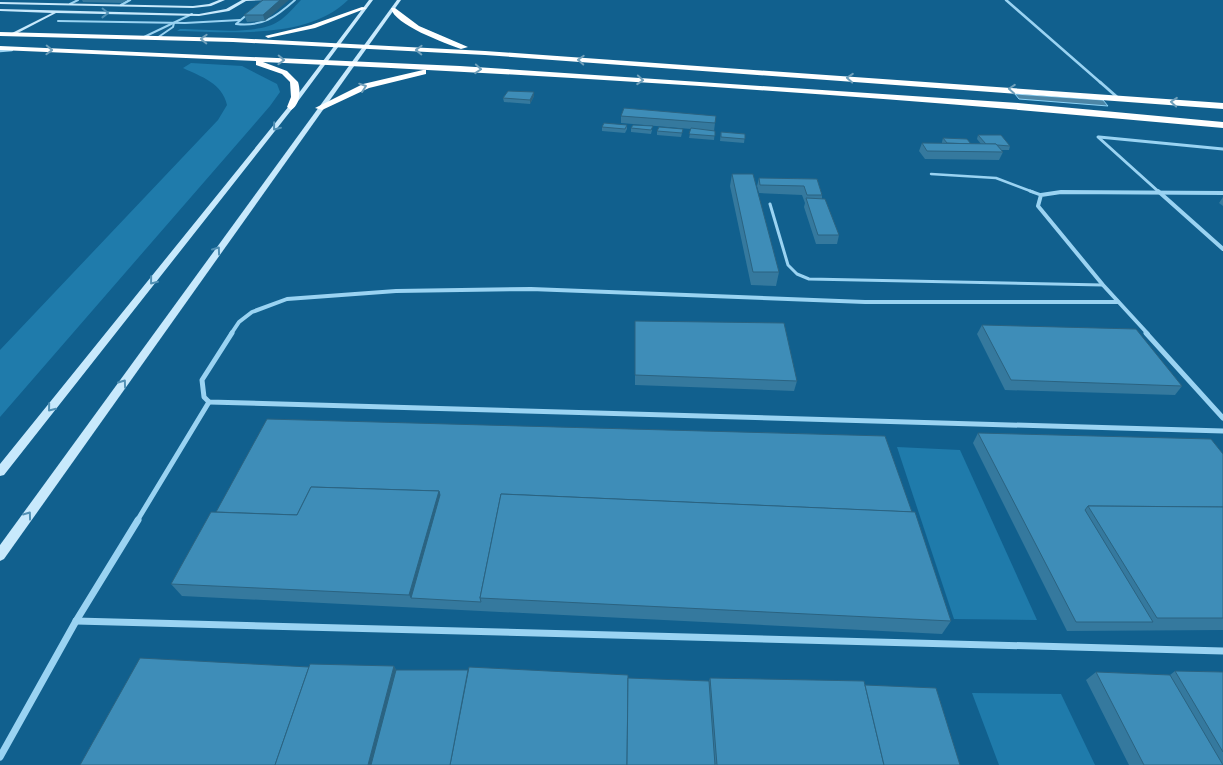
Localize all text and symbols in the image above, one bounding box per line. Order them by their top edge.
one-way arrow [101,7,109,18]
one-way arrow [200,34,208,45]
one-way arrow [45,44,53,55]
one-way arrow [414,44,422,55]
one-way arrow [277,54,285,65]
one-way arrow [577,54,585,65]
one-way arrow [475,64,483,75]
one-way arrow [846,73,854,84]
one-way arrow [637,75,645,86]
one-way arrow [358,83,367,93]
one-way arrow [1008,84,1016,95]
one-way arrow [1170,97,1178,108]
one-way arrow [272,121,281,130]
one-way arrow [211,247,220,256]
one-way arrow [150,275,158,284]
one-way arrow [117,379,126,389]
one-way arrow [49,402,57,411]
one-way arrow [22,511,31,521]

